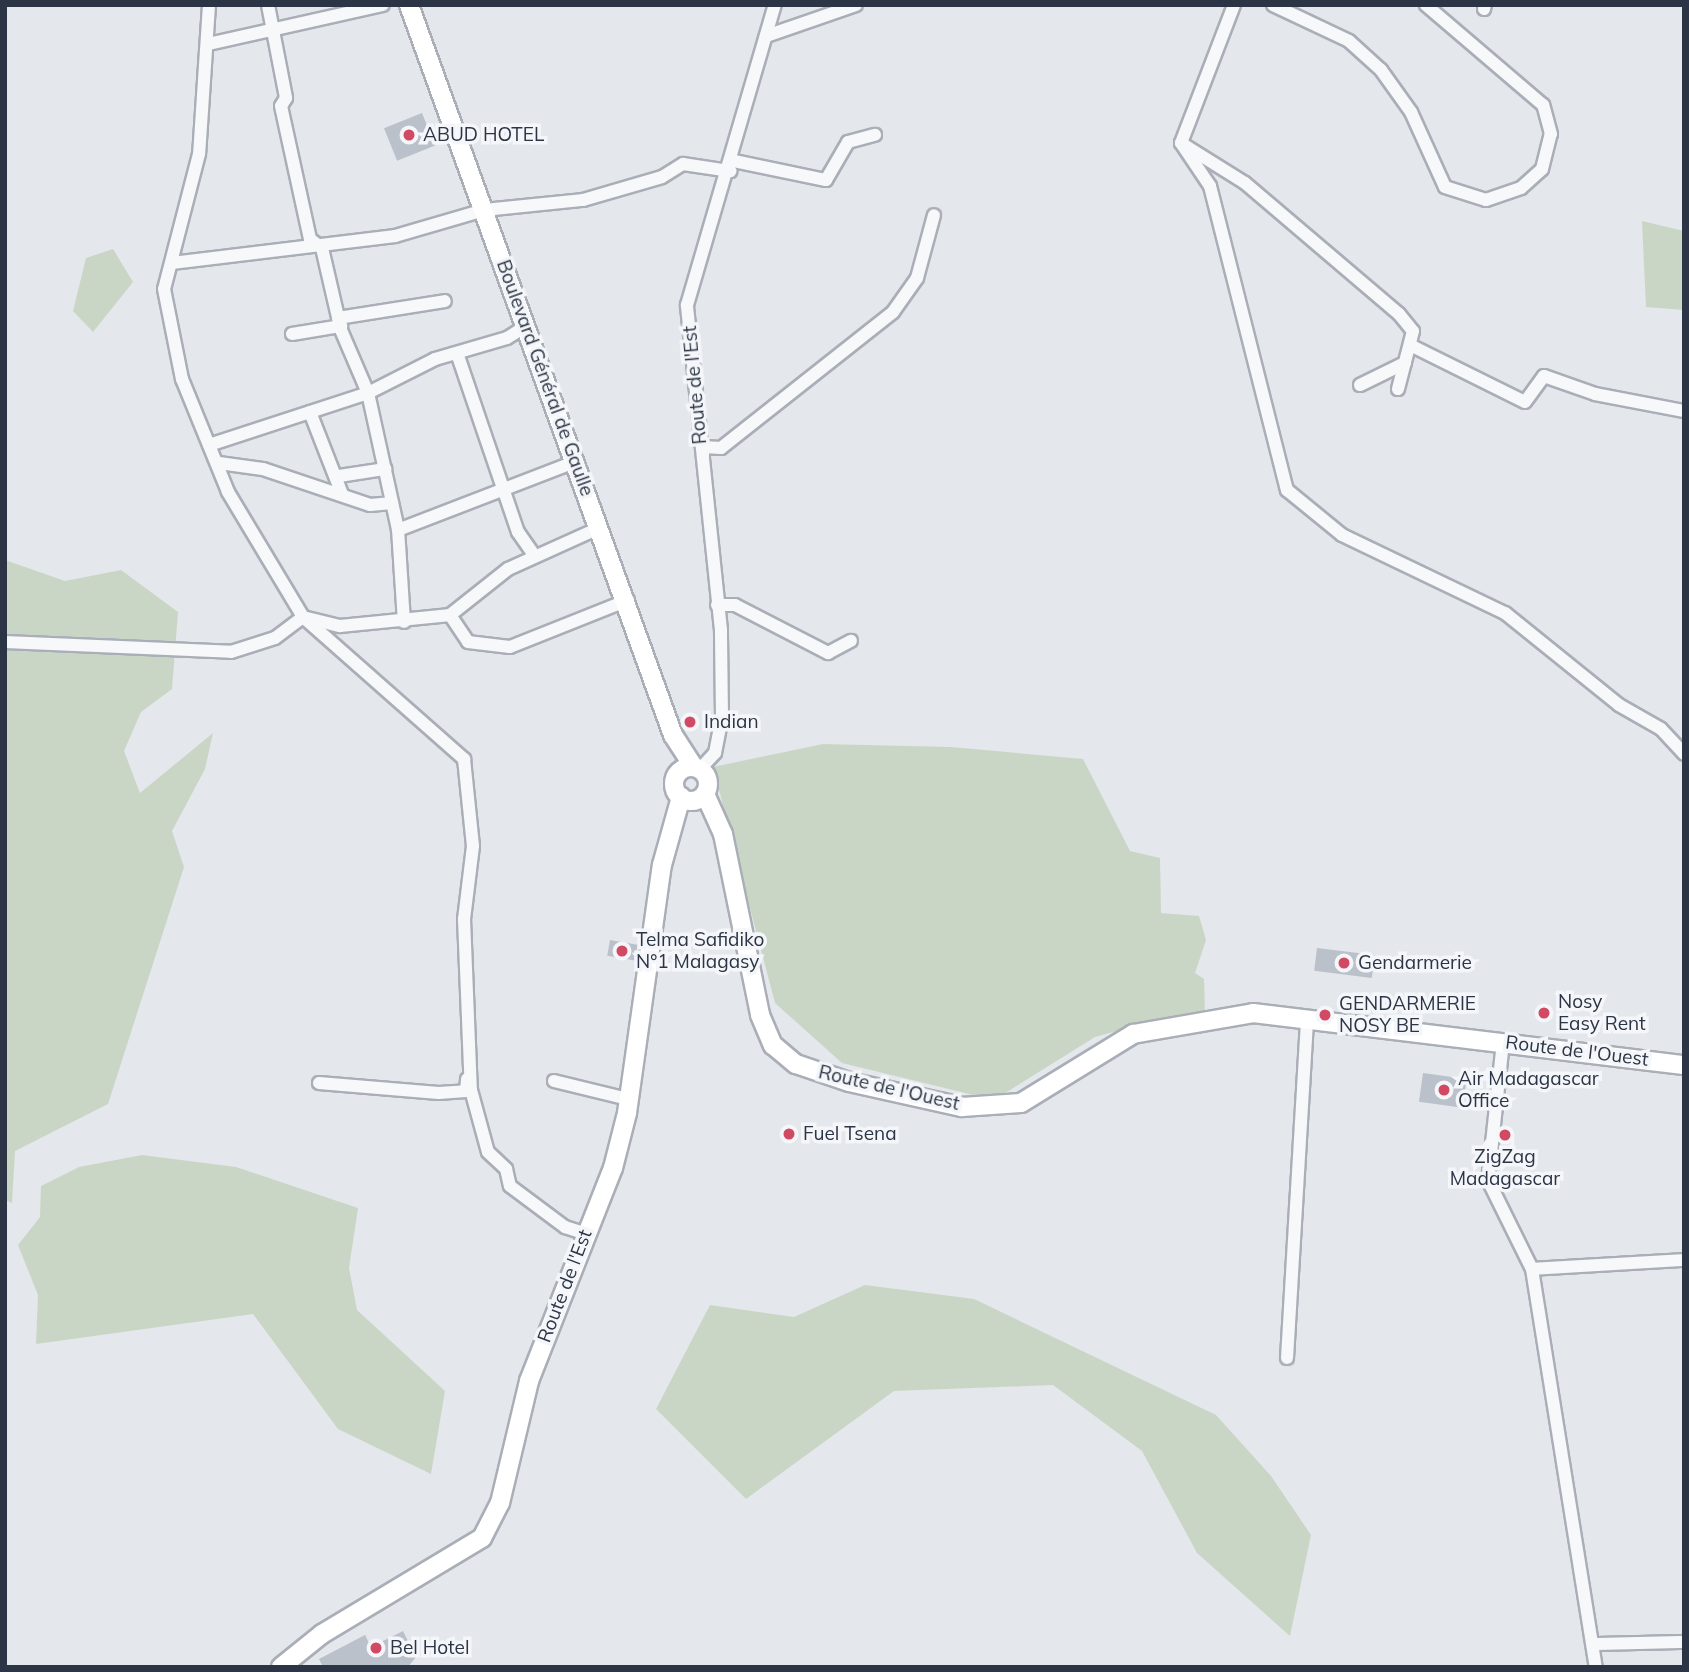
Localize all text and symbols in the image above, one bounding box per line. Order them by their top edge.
place label: ABUD HOTEL [423,124,544,146]
marker: ABUD HOTEL [401,127,417,143]
street label: Boulevard Général de Gaulle [492,257,598,499]
street label: Route de l'Est [678,325,712,445]
place label: Indian [704,711,759,733]
marker: Indian [682,714,698,730]
place label: Telma Safidiko N°1 Malagasy [636,929,764,973]
marker: Telma Safidiko N°1 Malagasy [614,943,630,959]
place label: Gendarmerie [1358,952,1472,974]
marker: Gendarmerie [1336,955,1352,971]
place label: Nosy Easy Rent [1558,991,1646,1035]
place label: GENDARMERIE NOSY BE [1339,993,1476,1037]
marker: Nosy Easy Rent [1536,1005,1552,1021]
marker: GENDARMERIE NOSY BE [1317,1007,1333,1023]
street label: Route de l'Ouest [1504,1031,1650,1071]
street label: Route de l'Ouest [816,1061,962,1115]
place label: Air Madagascar Office [1458,1068,1599,1112]
marker: Air Madagascar Office [1436,1082,1452,1098]
place label: Fuel Tsena [803,1123,897,1145]
marker: Fuel Tsena [781,1126,797,1142]
marker: ZigZag Madagascar [1497,1127,1513,1143]
place label: ZigZag Madagascar [1450,1146,1560,1190]
street label: Route de l'Est [533,1226,597,1346]
place label: Bel Hotel [390,1637,469,1659]
marker: Bel Hotel [368,1640,384,1656]

